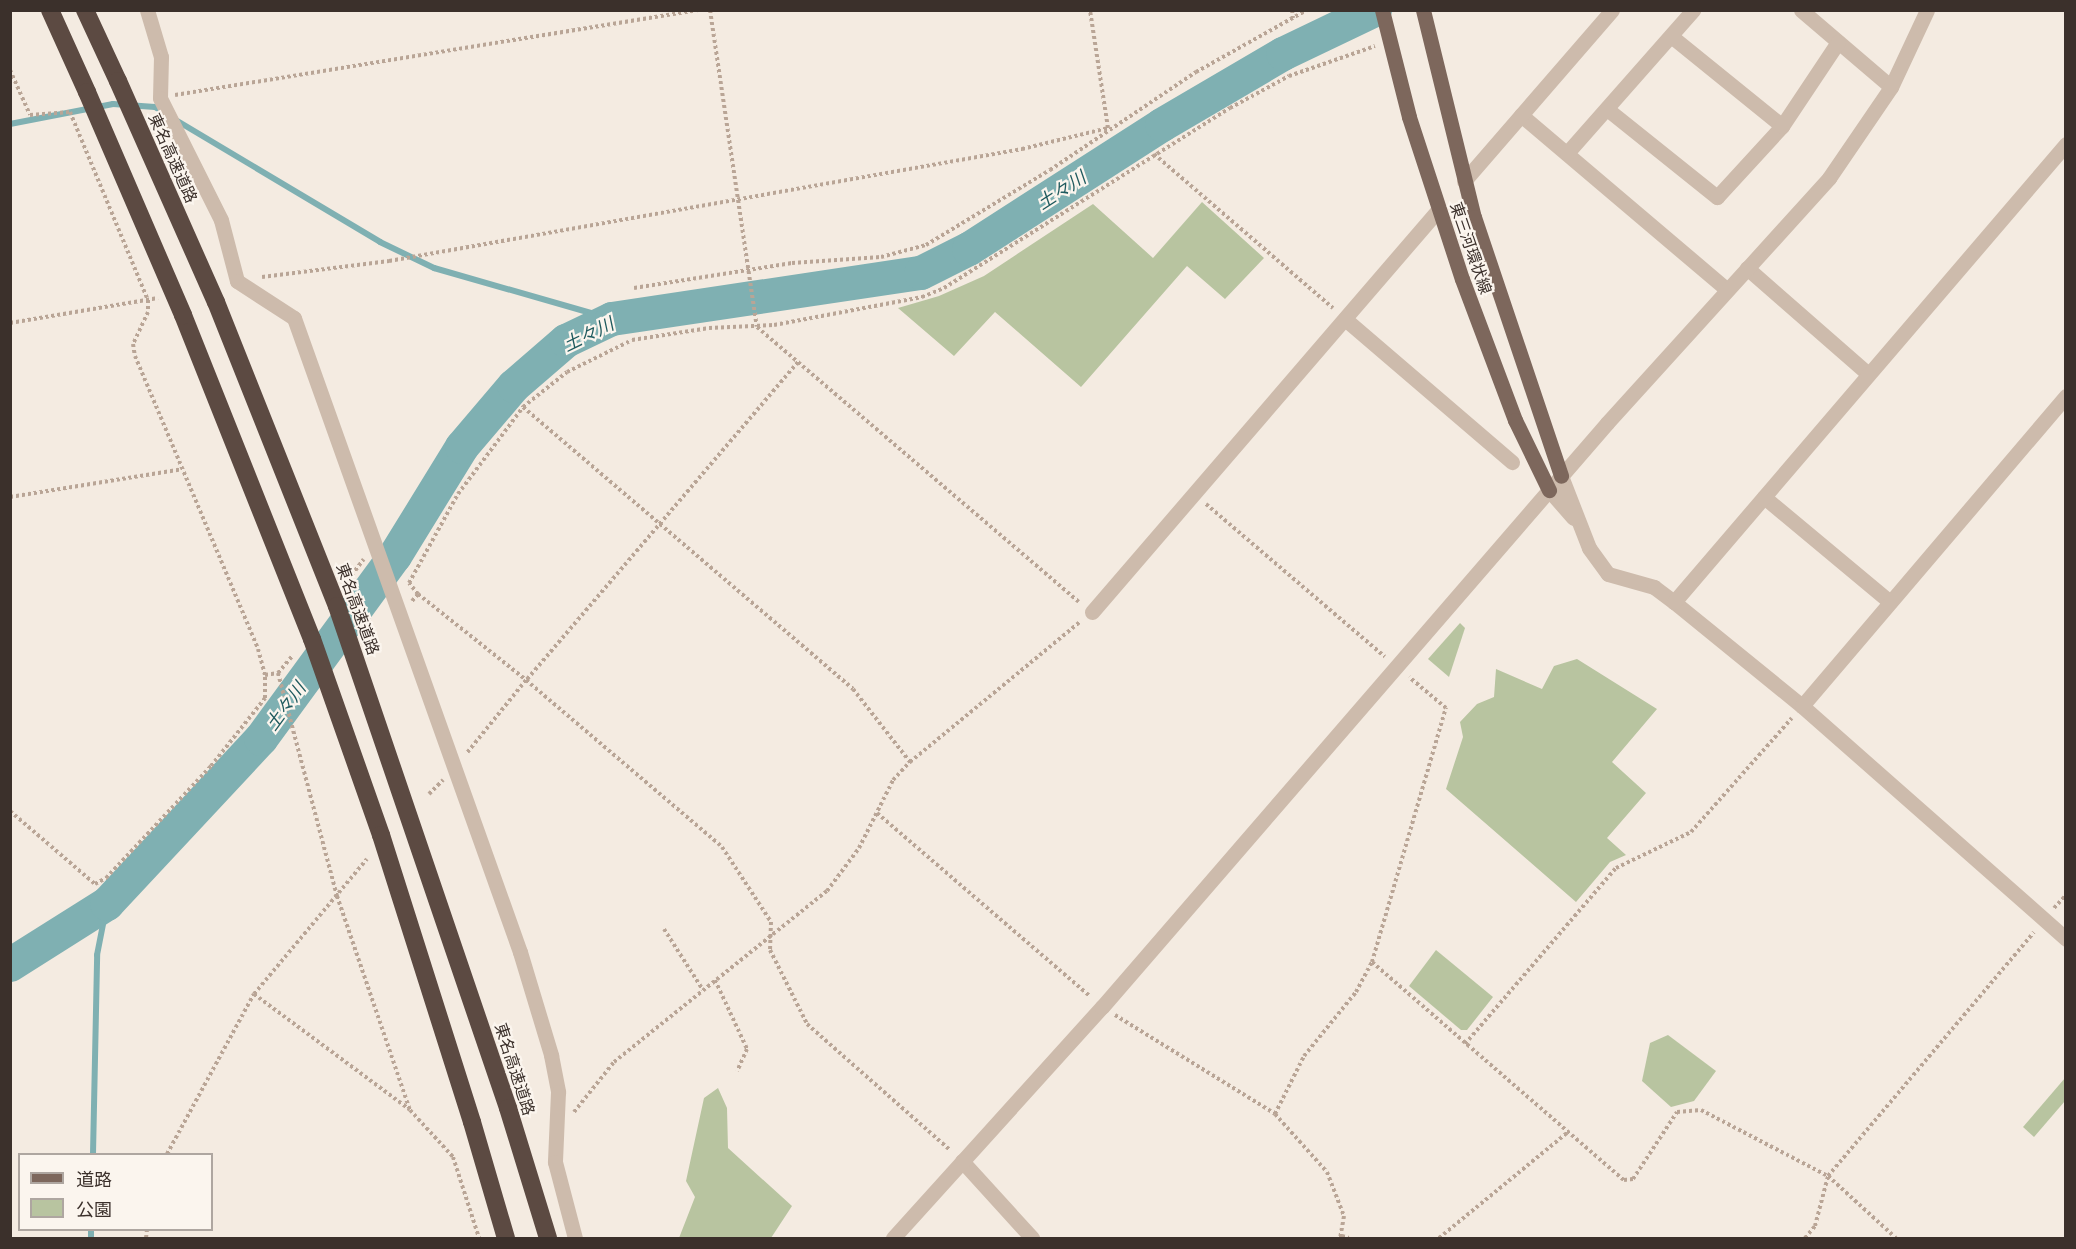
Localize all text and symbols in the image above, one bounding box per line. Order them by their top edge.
street label: 東名高速道路 [145,110,201,206]
water label: 土々川 [1032,166,1090,214]
street label: 東三河環状線 [1446,199,1496,297]
water label: 土々川 [559,312,617,356]
street label: 東名高速道路 [333,561,383,657]
water label: 土々川 [260,678,310,734]
street label: 東名高速道路 [491,1020,539,1118]
legend [18,1153,213,1231]
text: 道路 [76,1167,112,1191]
text: 公園 [76,1197,112,1221]

